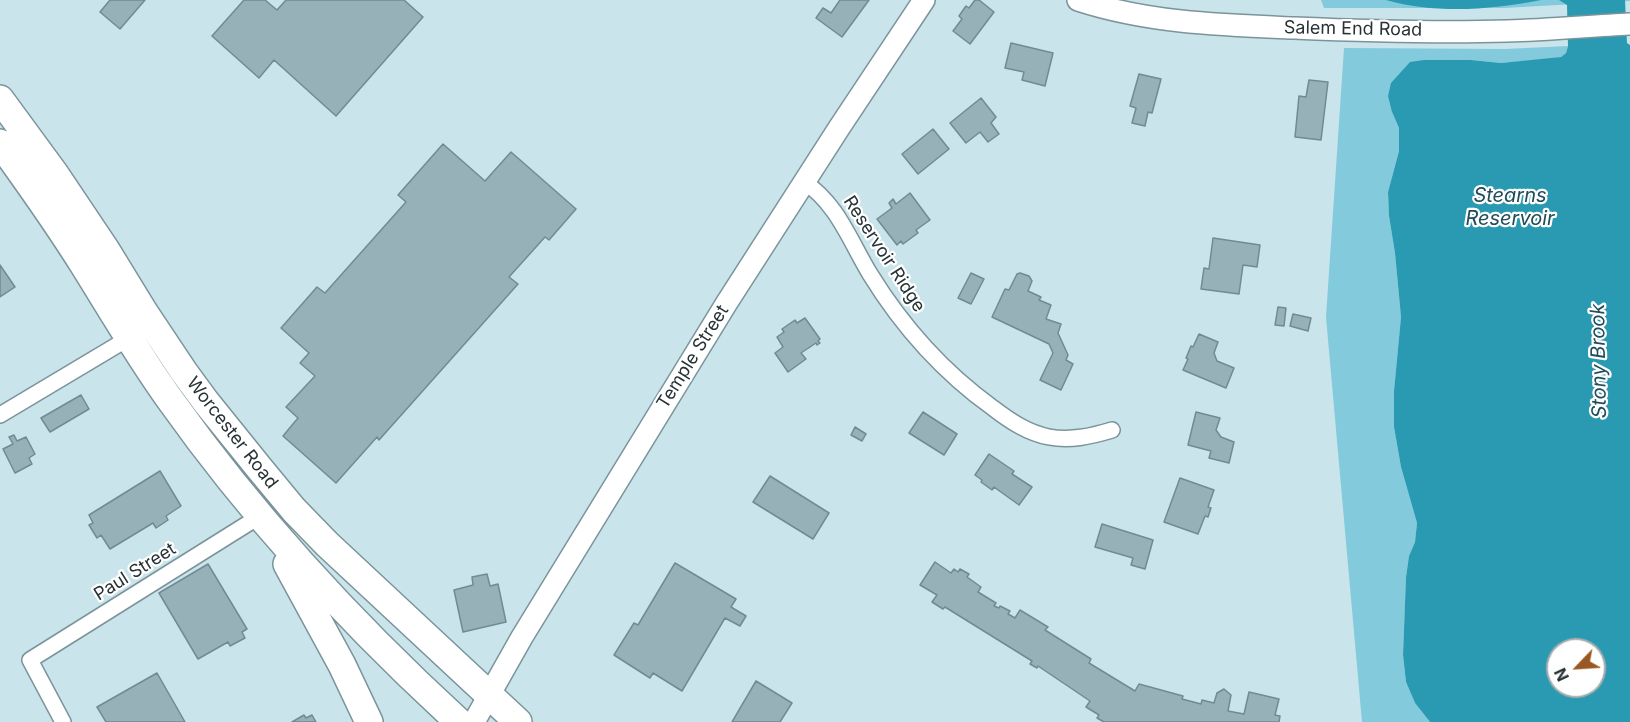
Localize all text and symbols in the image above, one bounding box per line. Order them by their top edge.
street label: Salem End Road [1284,17,1422,41]
water label: Stearns Reservoir [1465,184,1555,231]
street label: Reservoir Ridge [838,192,930,316]
street label: Temple Street [653,301,733,413]
water label: Stony Brook [1586,303,1612,419]
street label: Worcester Road [182,373,282,493]
street label: Paul Street [90,538,180,606]
north arrow [1546,638,1606,698]
text: N [1550,665,1573,685]

